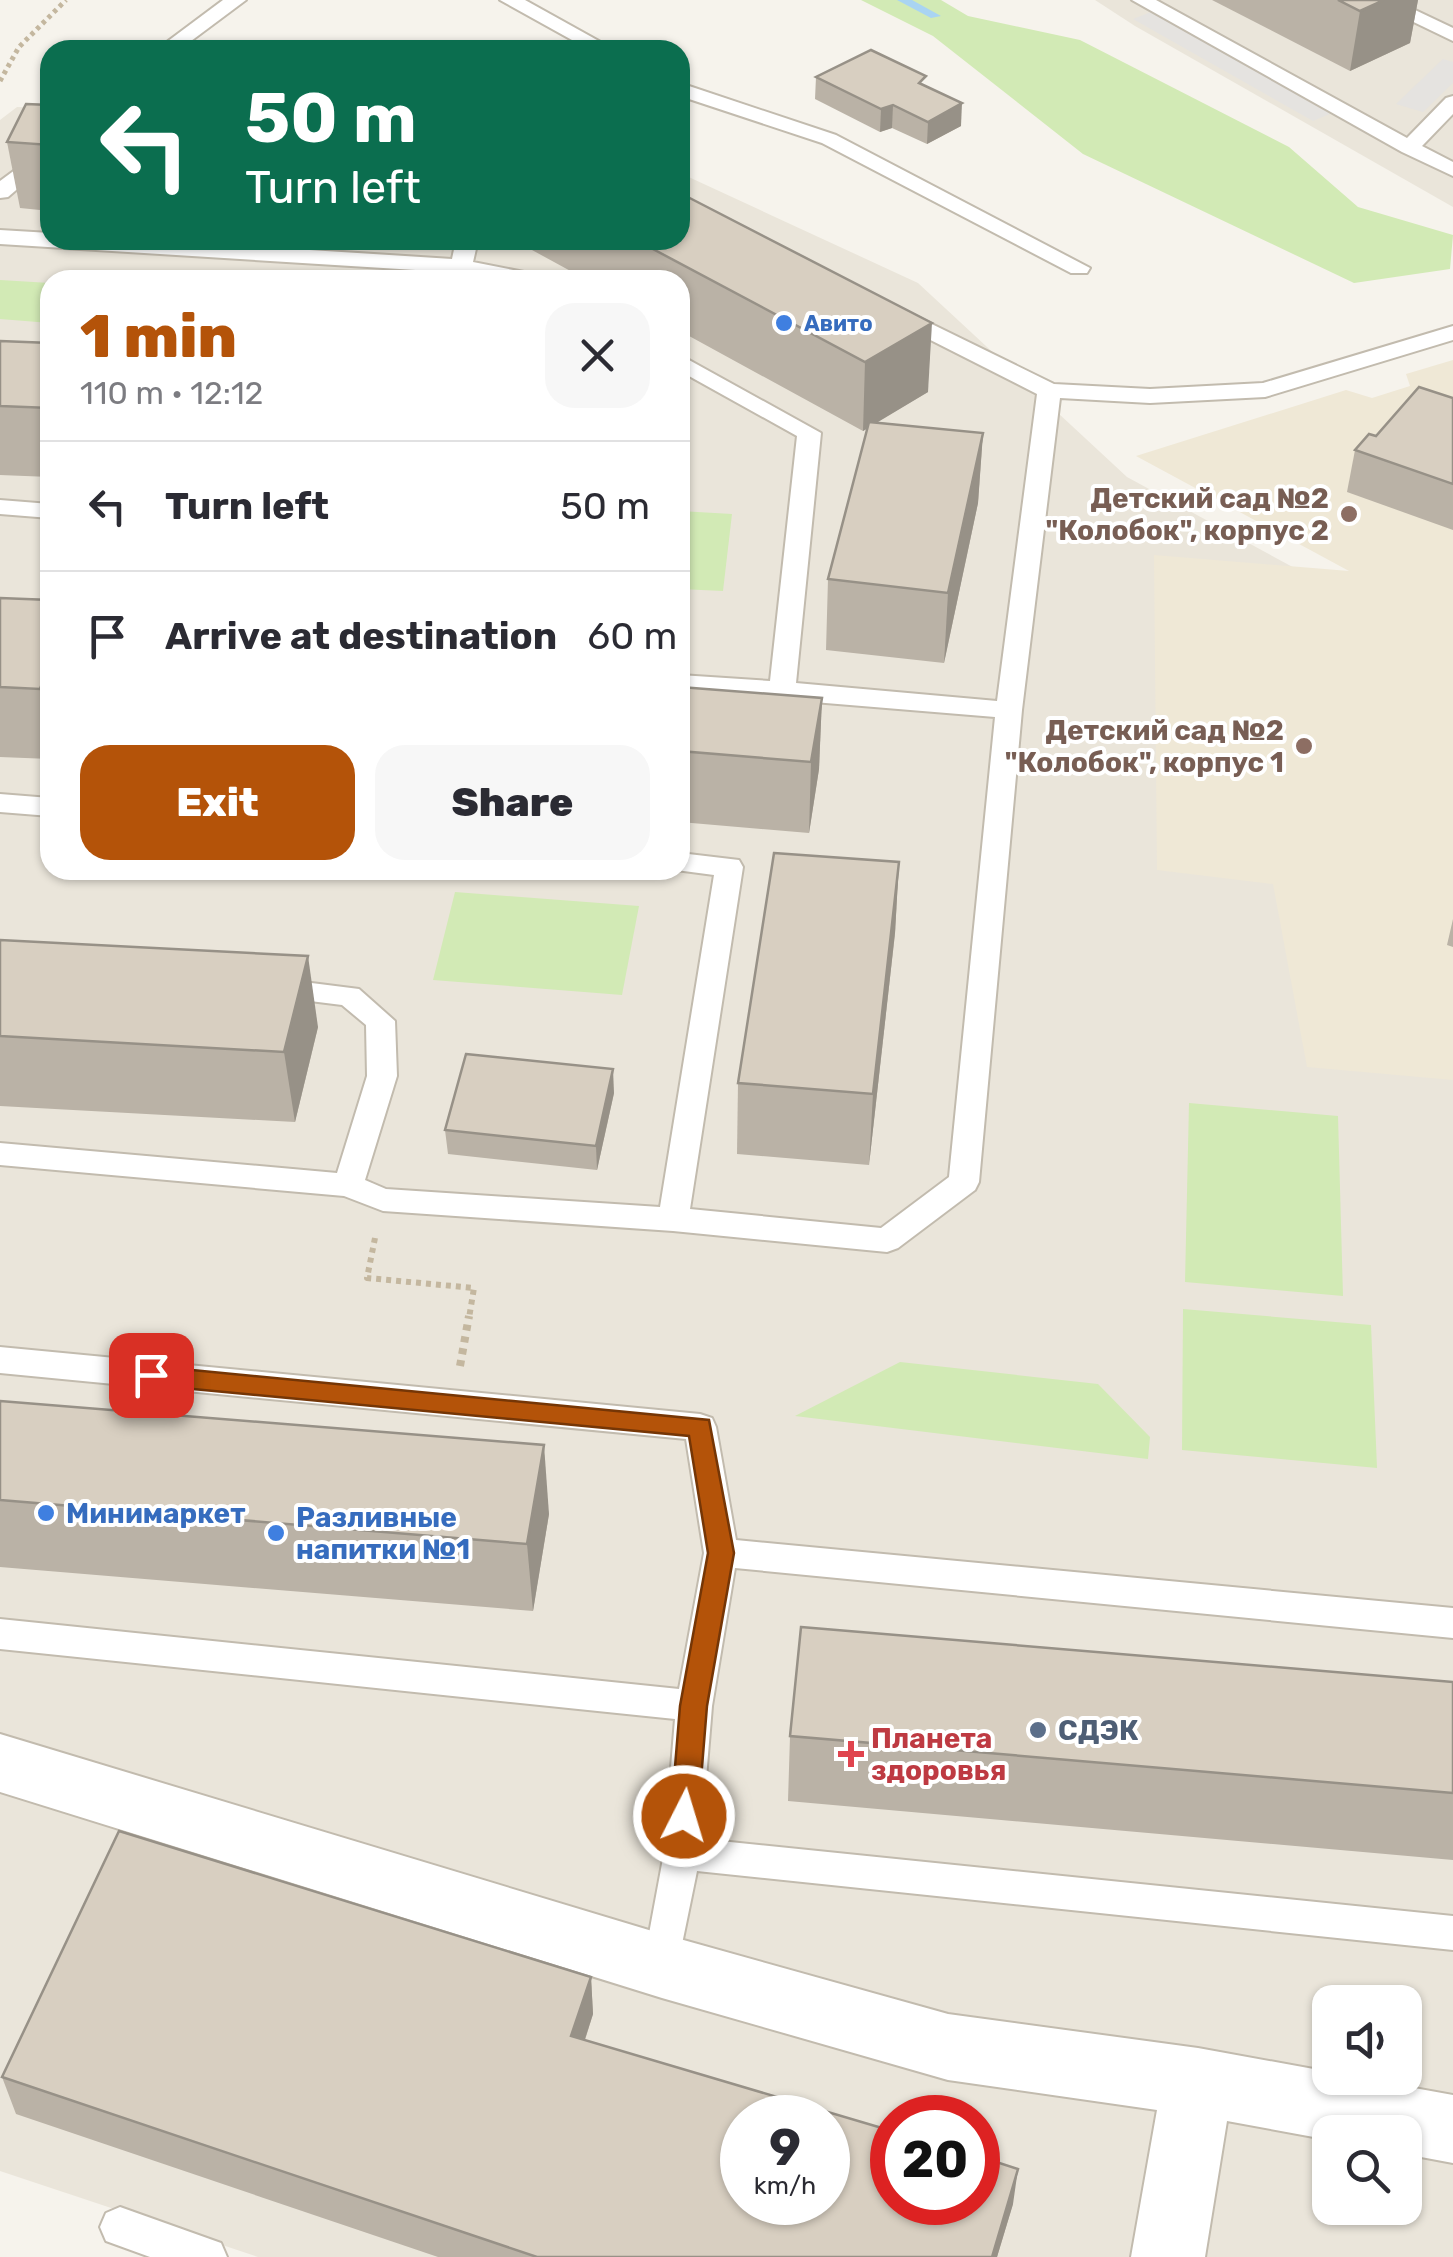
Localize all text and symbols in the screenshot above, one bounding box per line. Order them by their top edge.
text: 50 m [245,77,417,160]
icon: left [80,80,210,210]
text: Turn left [245,161,421,214]
text: 1 min [80,301,237,372]
button: close [545,303,650,408]
place label: Авито [804,310,873,337]
marker: Авито [773,312,795,334]
text: 110 m · 12:12 [80,374,263,412]
icon: left [80,479,135,534]
place label: Детский сад №2 "Колобок", корпус 2 [1046,482,1329,547]
text: Turn left [165,483,329,529]
text: 50 m [560,483,650,529]
marker: Детский сад №2 "Колобок", корпус 2 [1338,503,1360,525]
icon: arrive [80,609,135,664]
text: Arrive at destination [165,613,557,659]
text: 60 m [587,613,677,659]
place label: Детский сад №2 "Колобок", корпус 1 [1005,714,1284,779]
marker: Детский сад №2 "Колобок", корпус 1 [1293,735,1315,757]
button: Exit [80,745,355,860]
button: Share [375,745,650,860]
pin [109,1333,194,1418]
icon: arrive [124,1348,179,1403]
place label: Минимаркет [66,1497,246,1530]
place label: Разливные напитки №1 [296,1501,470,1566]
marker: Минимаркет [35,1502,57,1524]
marker: Разливные напитки №1 [265,1522,287,1544]
place label: СДЭК [1058,1714,1139,1747]
marker: СДЭК [1027,1719,1049,1741]
place label: Планета здоровья [871,1722,1006,1787]
marker: Планета здоровья [840,1743,862,1765]
position arrow [632,1764,736,1868]
map controls [1312,1985,1422,2225]
button: sound [1312,1985,1422,2095]
speed limit sign: 20 [870,2095,1000,2225]
button: search [1312,2115,1422,2225]
text: 9 [769,2118,801,2178]
text: km/h [754,2171,816,2200]

